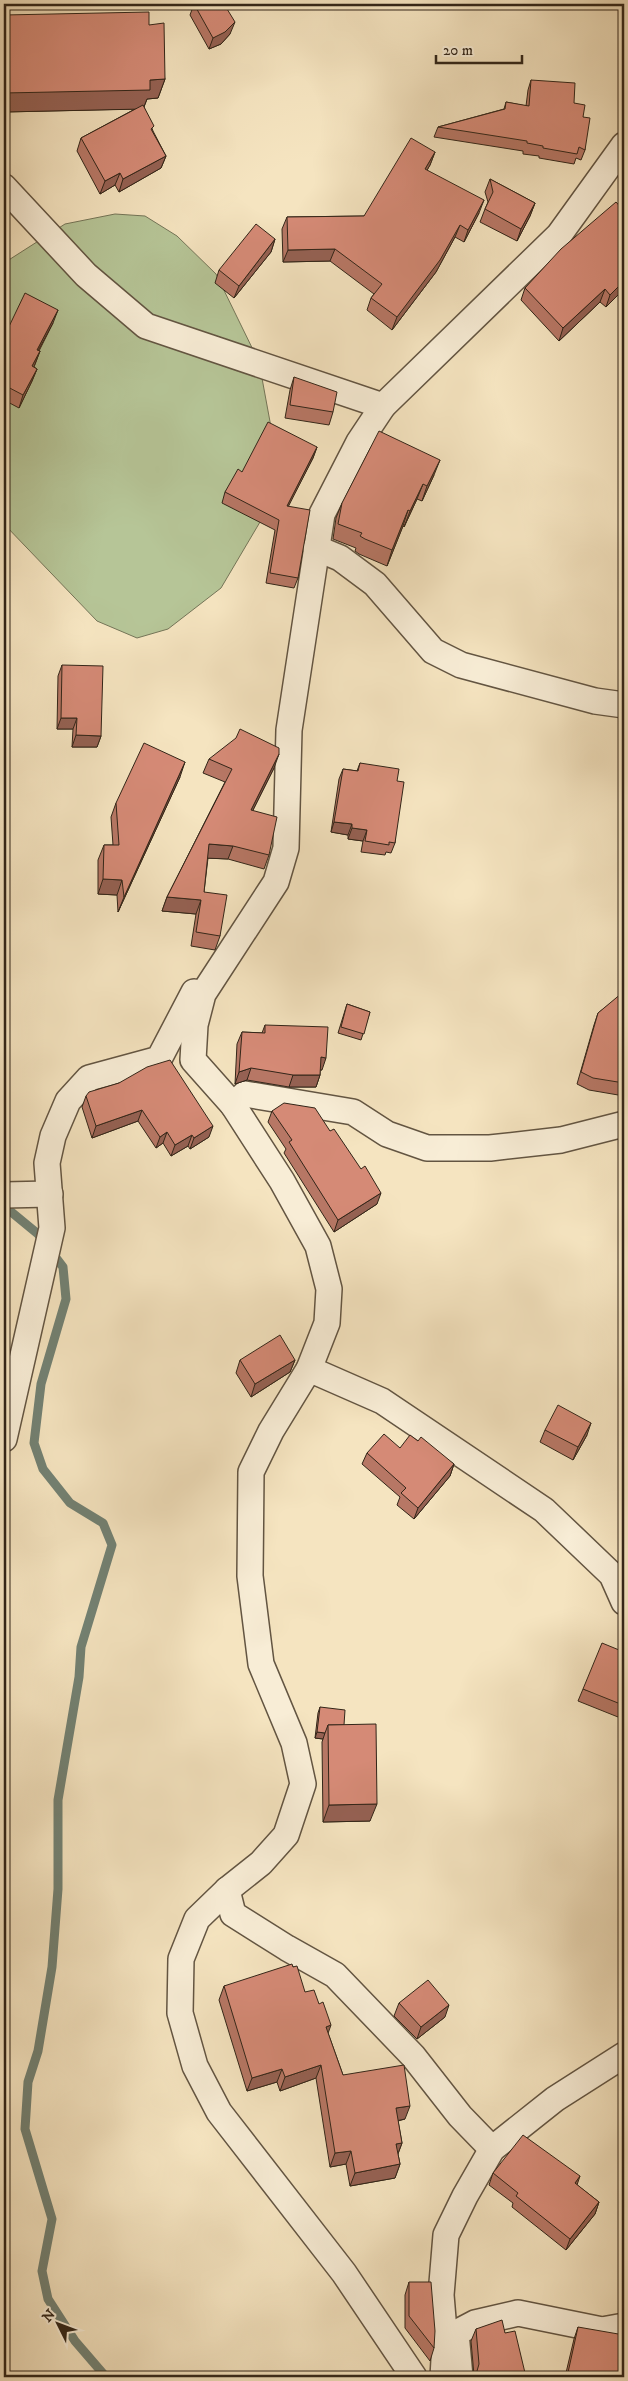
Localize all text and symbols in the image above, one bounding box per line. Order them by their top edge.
scale bar [436,32,522,64]
text: 20 m [443,41,473,60]
north arrow [32,2298,82,2348]
text: N [39,2305,60,2326]

